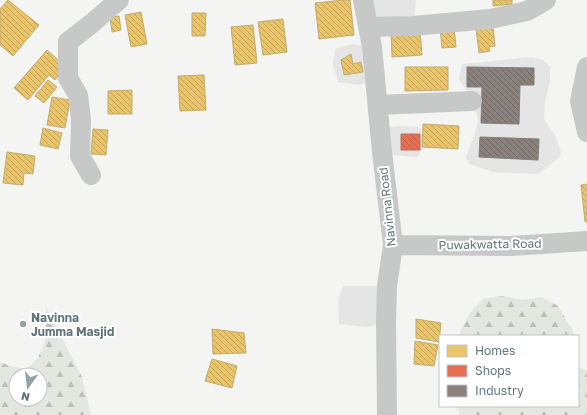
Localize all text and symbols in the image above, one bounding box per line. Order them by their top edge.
street label: Navinna Road [375,167,399,247]
street label: Puwakwatta Road [438,236,542,252]
place label: Navinna Jumma Masjid [31,310,114,339]
marker: Navinna Jumma Masjid [18,319,28,329]
legend [439,335,579,407]
text: Homes [475,343,515,358]
text: Shops [475,363,511,378]
north arrow [8,367,48,407]
text: Industry [475,383,524,398]
text: N [20,390,31,405]

